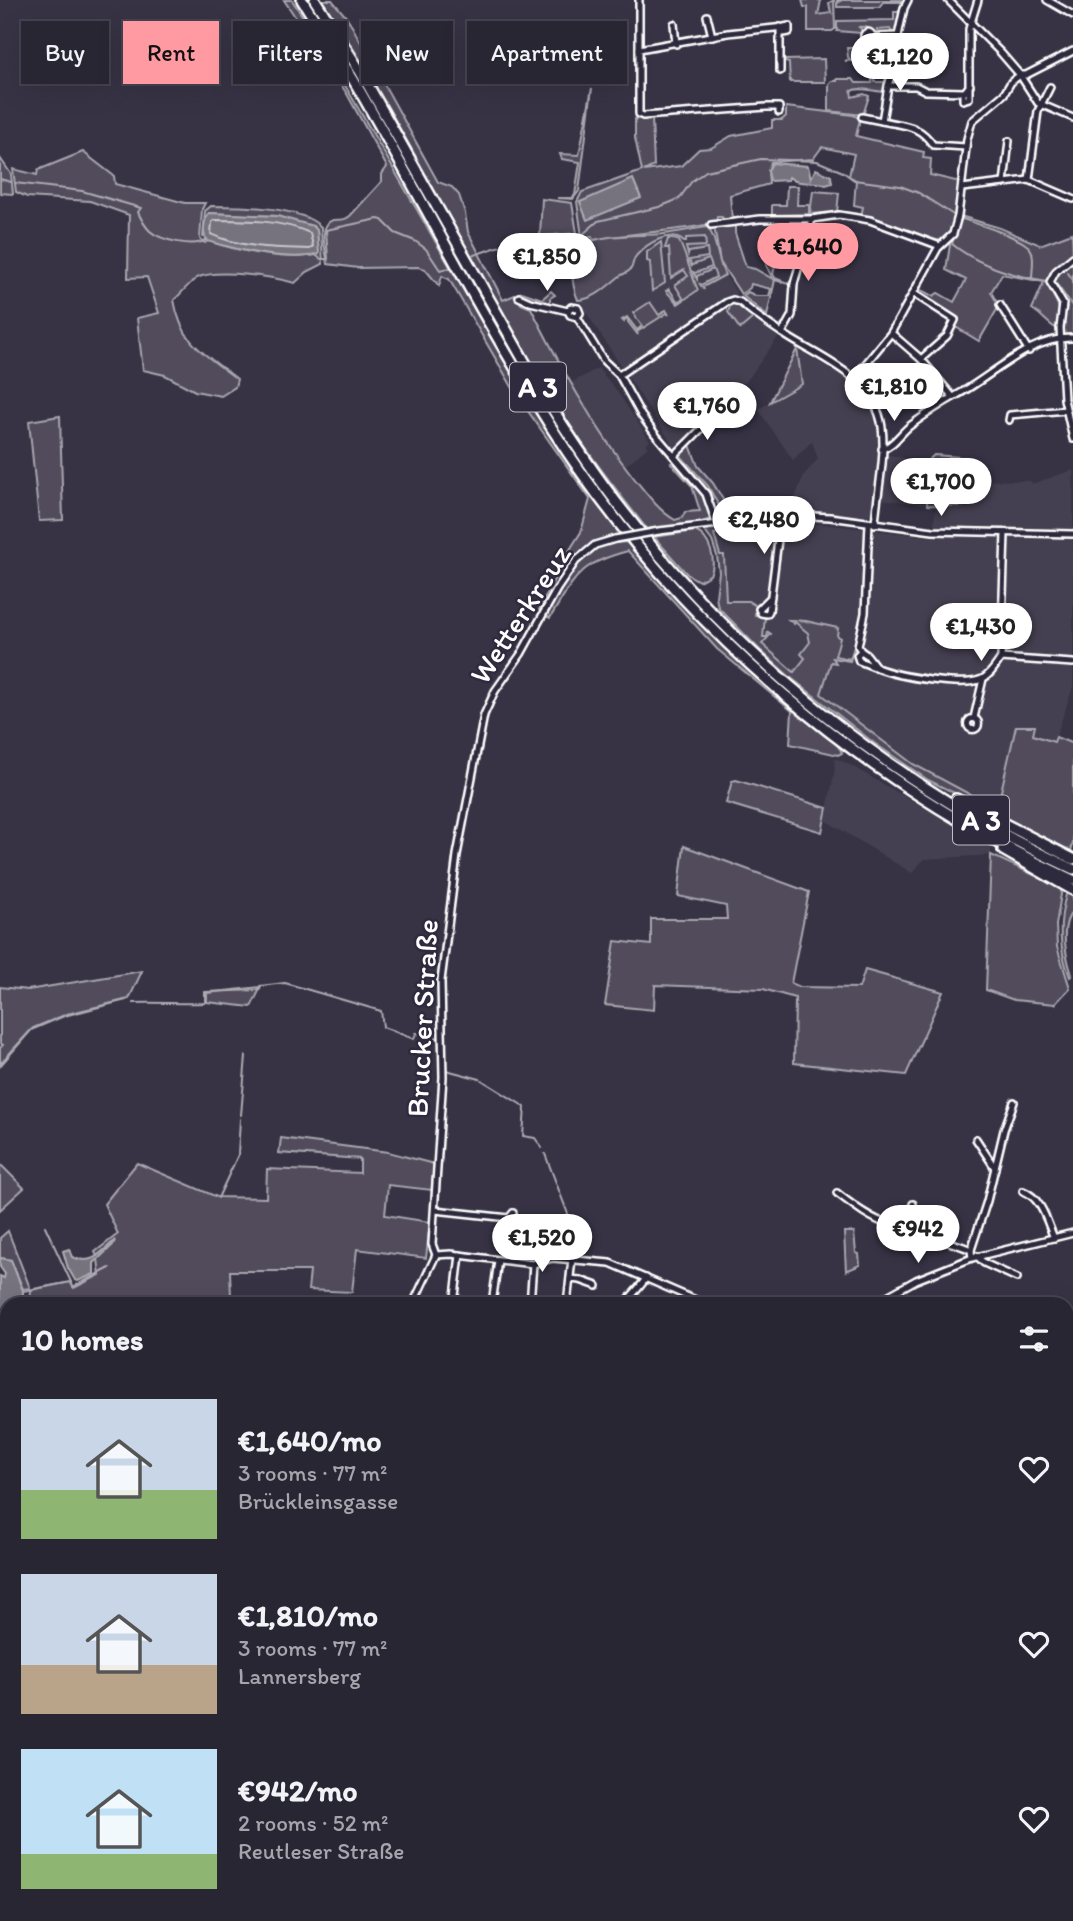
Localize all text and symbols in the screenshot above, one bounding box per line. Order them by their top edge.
chip: Buy [21,21,109,84]
chip: Rent [123,21,219,84]
chip: Filters [233,21,347,84]
chip: New [361,21,453,84]
chip: Apartment [467,21,627,84]
pin: €1,120 [843,34,957,93]
text: €1,120 [867,42,933,70]
pin: €1,640 [751,224,865,283]
text: €1,640 [773,232,843,260]
pin: €1,850 [490,233,604,293]
text: €1,850 [513,242,581,270]
road number: A 3 [510,362,566,412]
pin: €1,810 [837,364,951,423]
text: €1,810 [861,372,927,400]
pin: €1,760 [650,382,764,442]
text: €1,760 [674,391,741,419]
pin: €1,700 [884,458,998,518]
text: €1,700 [907,467,976,495]
pin: €2,480 [707,496,821,556]
text: €2,480 [728,505,800,533]
street label: Wetterkreuz [461,537,579,691]
pin: €1,430 [924,604,1038,663]
text: €1,430 [946,612,1016,640]
road number: A 3 [953,796,1009,844]
street label: Brucker Straße [398,918,446,1118]
pin: €942 [877,1206,959,1265]
pin: €1,520 [485,1214,599,1274]
text: €942 [892,1214,944,1242]
text: €1,520 [508,1223,576,1251]
icon: filters [1015,1320,1053,1358]
text: 10 homes [21,1321,144,1358]
text: €1,640/mo [238,1422,382,1459]
icon: home [77,1427,161,1511]
icon: heart [1015,1450,1053,1488]
text: 3 rooms · 77 m² [238,1459,388,1487]
text: Brückleinsgasse [238,1487,398,1515]
text: €1,810/mo [238,1597,378,1634]
icon: home [77,1602,161,1686]
icon: heart [1015,1625,1053,1663]
text: 3 rooms · 77 m² [238,1634,388,1662]
text: Lannersberg [238,1662,361,1690]
text: €942/mo [238,1772,358,1809]
icon: home [77,1777,161,1861]
icon: heart [1015,1800,1053,1838]
text: 2 rooms · 52 m² [238,1809,388,1837]
text: Reutleser Straße [238,1837,404,1865]

